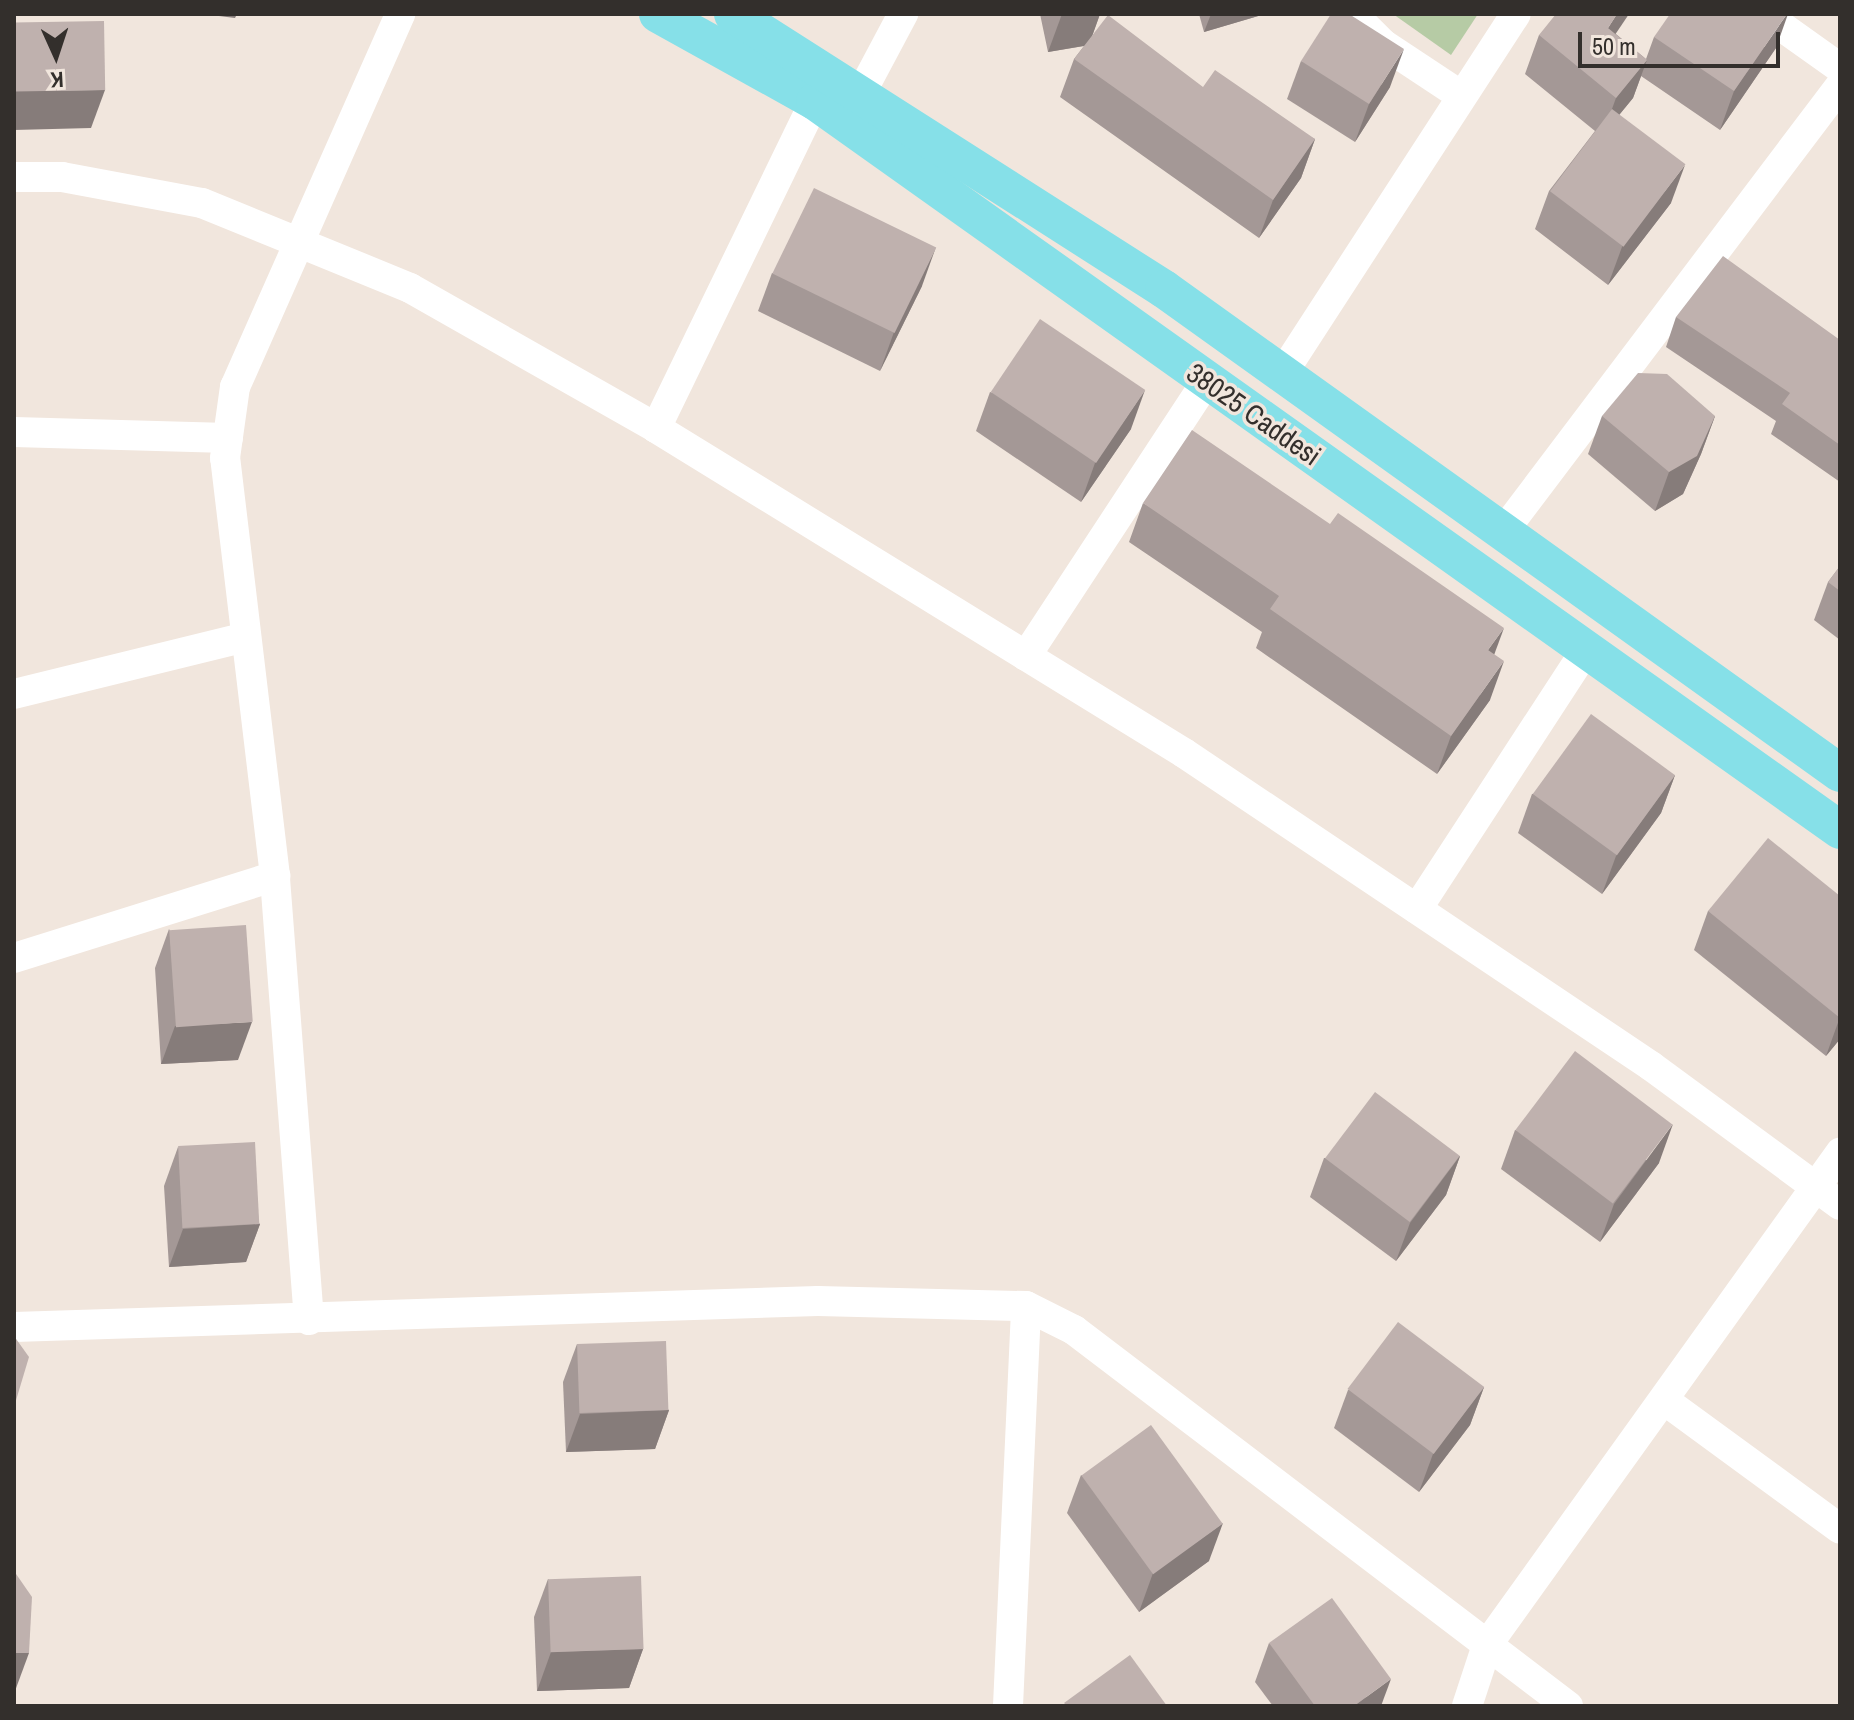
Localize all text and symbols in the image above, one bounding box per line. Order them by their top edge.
north arrow [16,16,96,96]
scale bar [1582,16,1784,66]
text: 50 m [1592,30,1636,62]
text: K [50,65,65,95]
street label: 38025 Caddesi [1181,356,1327,472]

